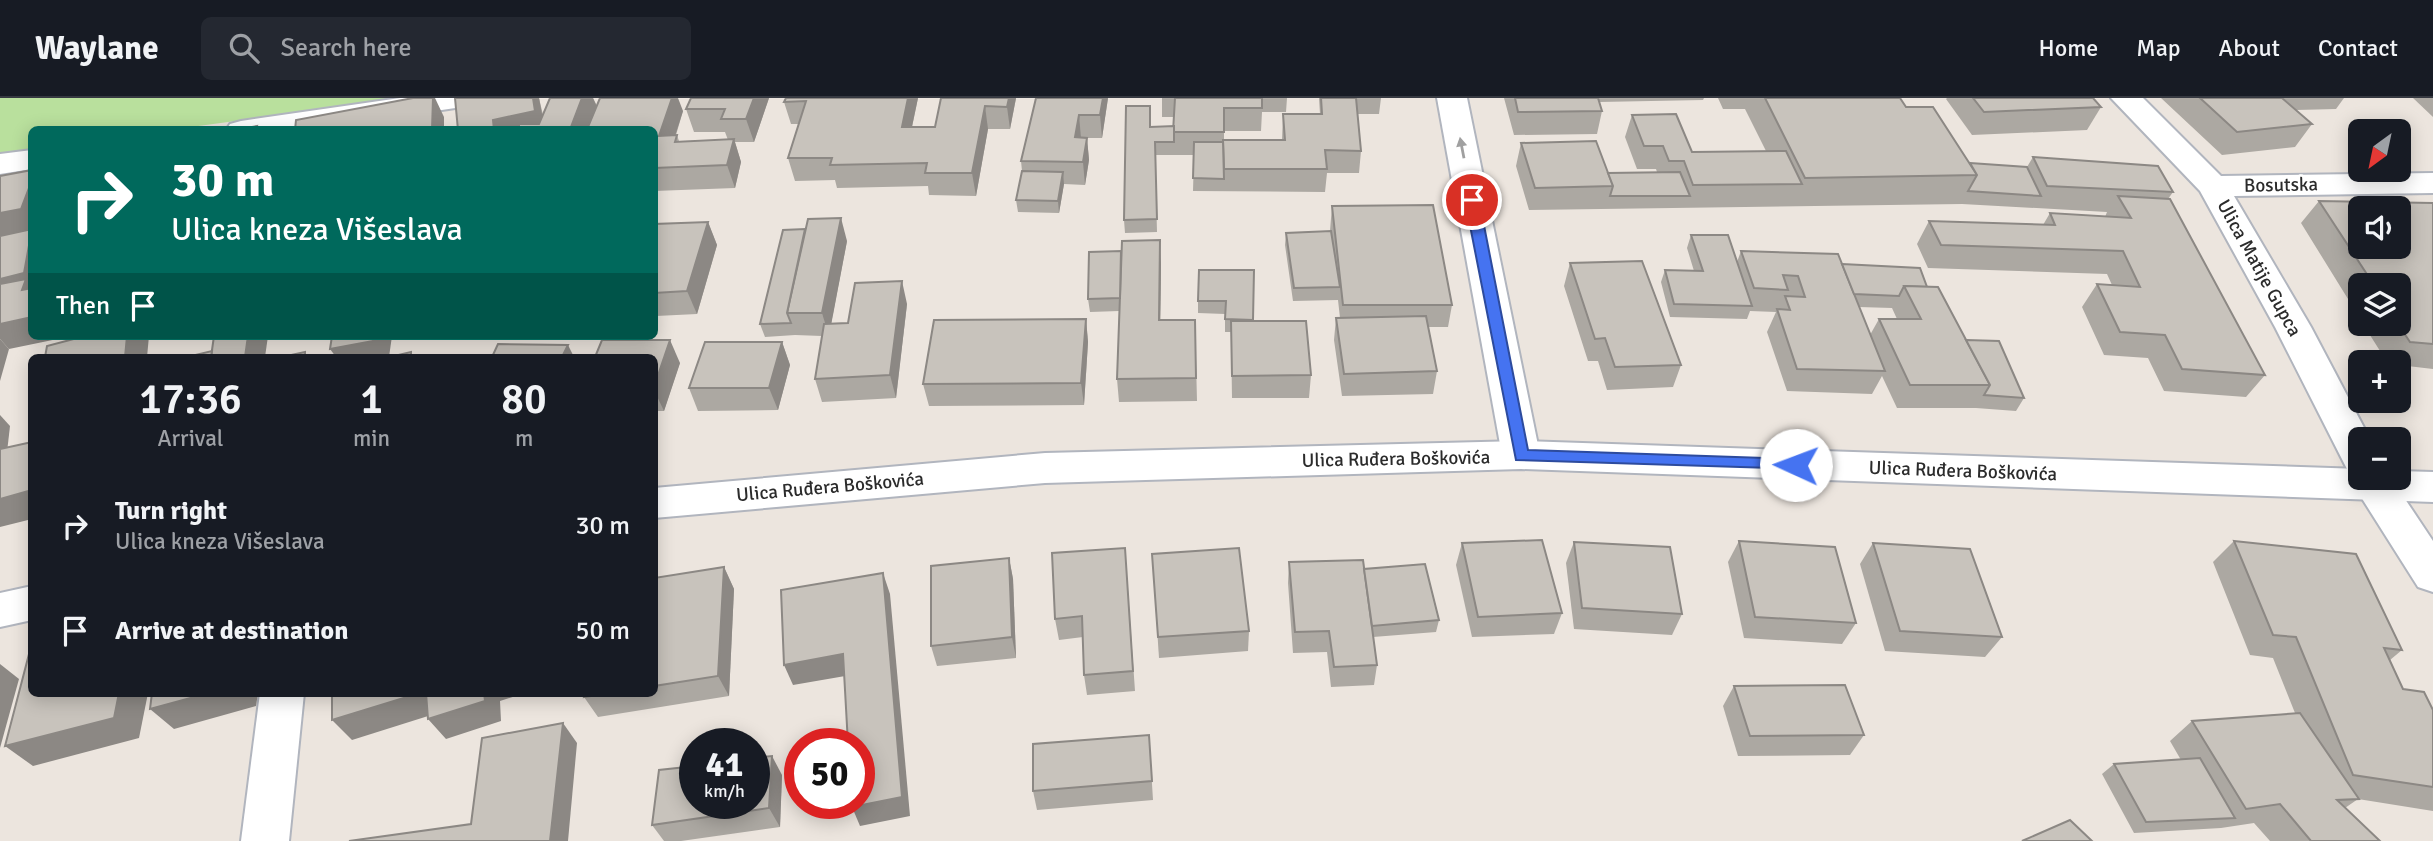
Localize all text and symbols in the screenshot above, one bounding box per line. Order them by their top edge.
search box [201,17,691,80]
text: Waylane [35,28,159,69]
icon: search [225,29,263,67]
text: Search here [281,32,412,64]
text: Home [2038,33,2098,63]
text: Map [2136,33,2181,63]
text: About [2219,33,2280,63]
text: Contact [2318,33,2398,63]
north arrow [2348,119,2412,182]
map controls [2348,119,2411,490]
one-way arrow [1456,137,1467,159]
text: 30 m [171,150,274,210]
icon: right [56,154,147,245]
pin [1442,170,1502,230]
street label: Bosutska [2244,172,2318,198]
icon: arrive [1453,181,1491,219]
street label: Ulica Matije Gupca [2211,195,2307,341]
button: sound [2348,196,2411,259]
text: Ulica kneza Višeslava [171,210,463,249]
button: layers [2348,273,2411,336]
icon: arrive [124,287,162,325]
text: Then [56,290,110,322]
button: + [2348,350,2411,413]
text: 17:36 [139,374,242,425]
text: 1 [360,374,383,425]
text: 80 [501,374,547,425]
text: Arrival [157,424,224,453]
text: min [353,424,390,453]
text: m [515,424,533,453]
button: − [2348,427,2411,490]
position arrow [1759,428,1833,502]
street label: Ulica Ruđera Boškovića [1302,445,1490,473]
street label: Ulica Ruđera Boškovića [1868,456,2058,486]
street label: Ulica Ruđera Boškovića [735,467,925,507]
text: Turn right [115,495,227,527]
icon: right [56,507,94,545]
text: 30 m [575,510,630,542]
text: Ulica kneza Višeslava [115,527,325,556]
icon: arrive [56,612,94,650]
text: Arrive at destination [115,615,348,647]
text: 50 m [575,615,630,647]
speed limit sign: 50 [784,728,875,819]
text: 41 [706,743,743,786]
text: km/h [704,780,745,802]

